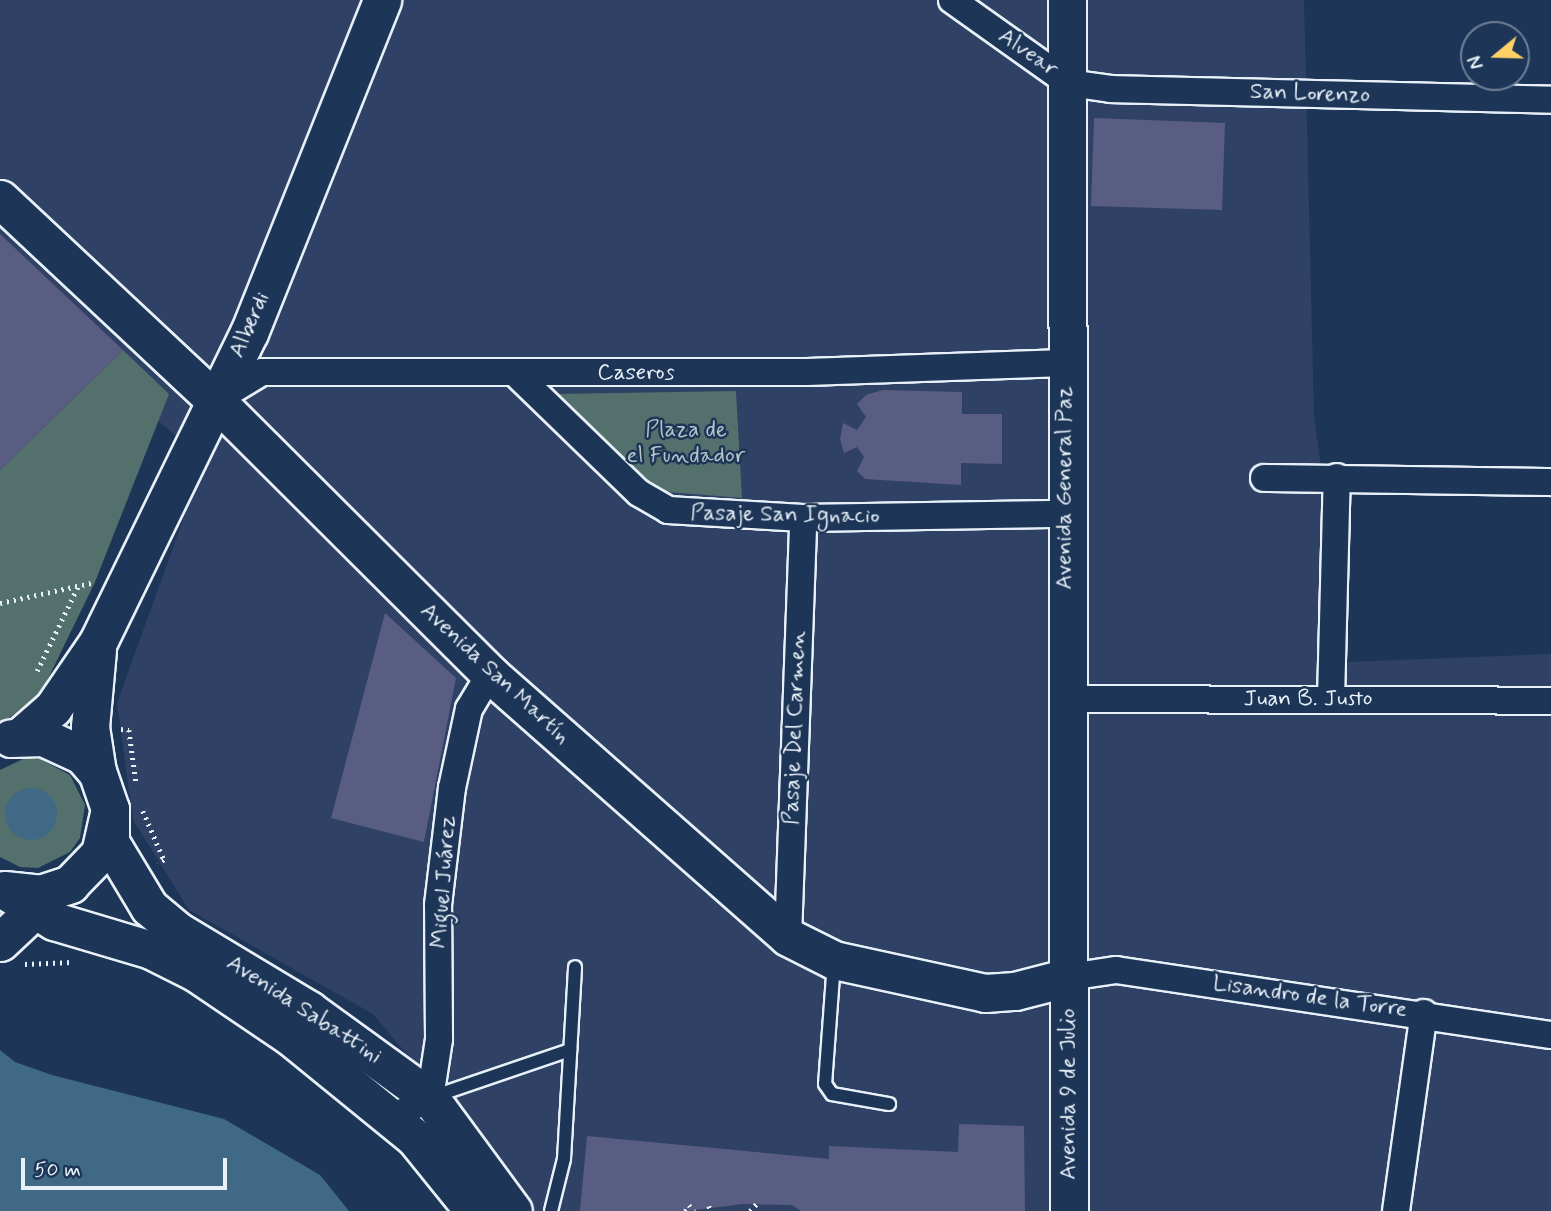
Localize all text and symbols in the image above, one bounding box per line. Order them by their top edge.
north arrow [1460,21,1530,91]
street label: Alvear [993,23,1063,83]
text: N [1463,52,1490,72]
street label: San Lorenzo [1247,78,1373,110]
street label: Alberdi [223,288,277,362]
street label: Caseros [597,359,675,387]
street label: Avenida General Paz [1051,385,1079,591]
park label: Plaza de el Fundador [630,416,742,470]
street label: Pasaje San Ignacio [693,500,877,530]
street label: Avenida San Martín [413,597,577,751]
street label: Pasaje Del Carmen [778,631,812,825]
street label: Juan B. Justo [1244,685,1372,713]
street label: Miguel Juárez [426,815,462,949]
street label: Avenida Sabattini [222,950,386,1070]
street label: Lisandro de la Torre [1210,970,1410,1024]
street label: Avenida 9 de Julio [1055,1006,1083,1182]
scale bar [24,1144,231,1188]
text: 50 m [34,1156,81,1184]

